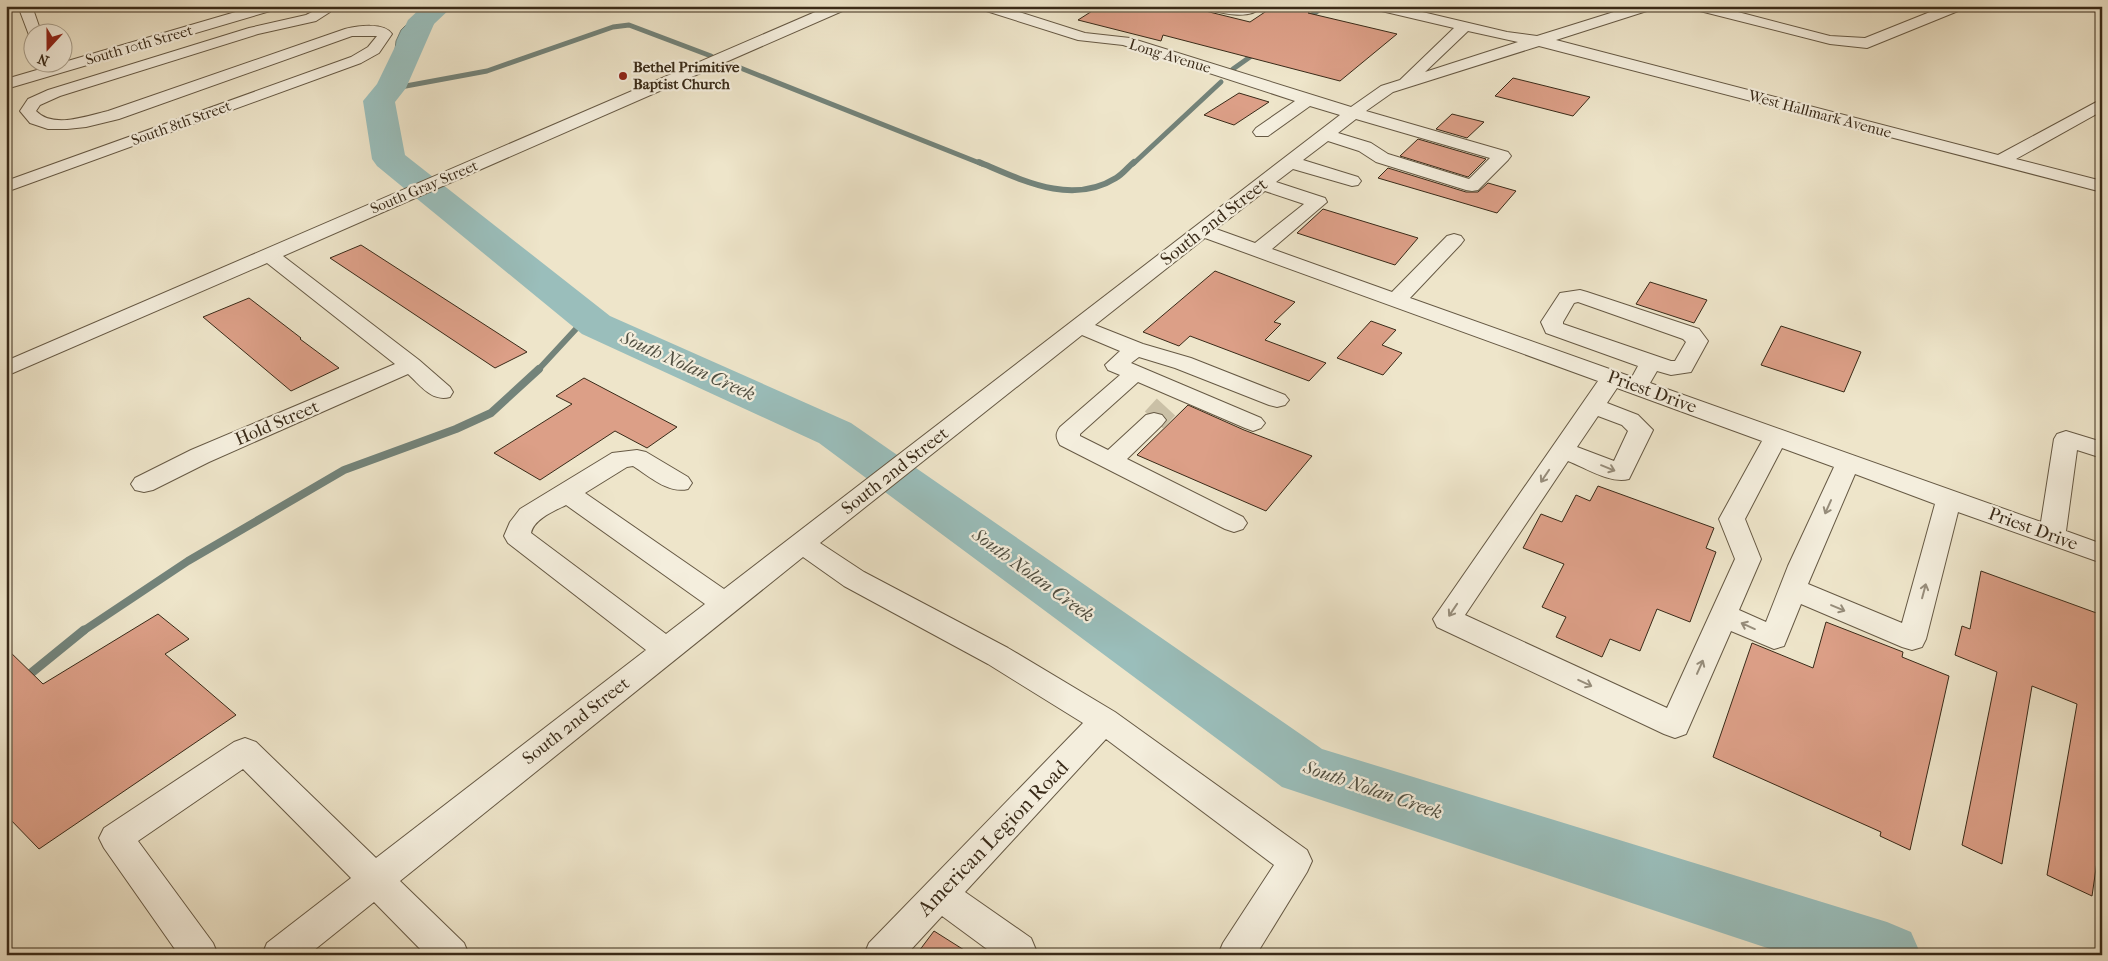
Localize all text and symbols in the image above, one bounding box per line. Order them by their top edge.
street label: South 10th Street [83,21,195,69]
north arrow [22,22,72,72]
street label: Long Avenue [1127,35,1214,77]
text: N [35,50,52,70]
place label: Bethel Primitive Baptist Church [633,58,740,93]
marker: Bethel Primitive Baptist Church [617,70,629,82]
street label: West Hallmark Avenue [1746,86,1894,142]
street label: South 8th Street [129,96,234,149]
street label: South Gray Street [367,156,481,218]
street label: South 2nd Street [1156,173,1272,270]
water label: South Nolan Creek [616,326,759,406]
street label: Priest Drive [1604,366,1700,418]
street label: Hold Street [232,396,323,450]
street label: South 2nd Street [837,422,953,519]
one-way arrow [1600,464,1615,474]
one-way arrow [1540,468,1550,482]
one-way arrow [1822,499,1832,514]
street label: Priest Drive [1985,503,2081,555]
water label: South Nolan Creek [967,523,1098,627]
one-way arrow [1920,584,1930,600]
one-way arrow [1448,602,1458,616]
one-way arrow [1830,604,1845,613]
one-way arrow [1741,621,1756,631]
one-way arrow [1696,660,1706,675]
street label: South 2nd Street [518,672,634,769]
one-way arrow [1577,678,1592,688]
street label: American Legion Road [912,755,1074,921]
water label: South Nolan Creek [1300,756,1445,824]

